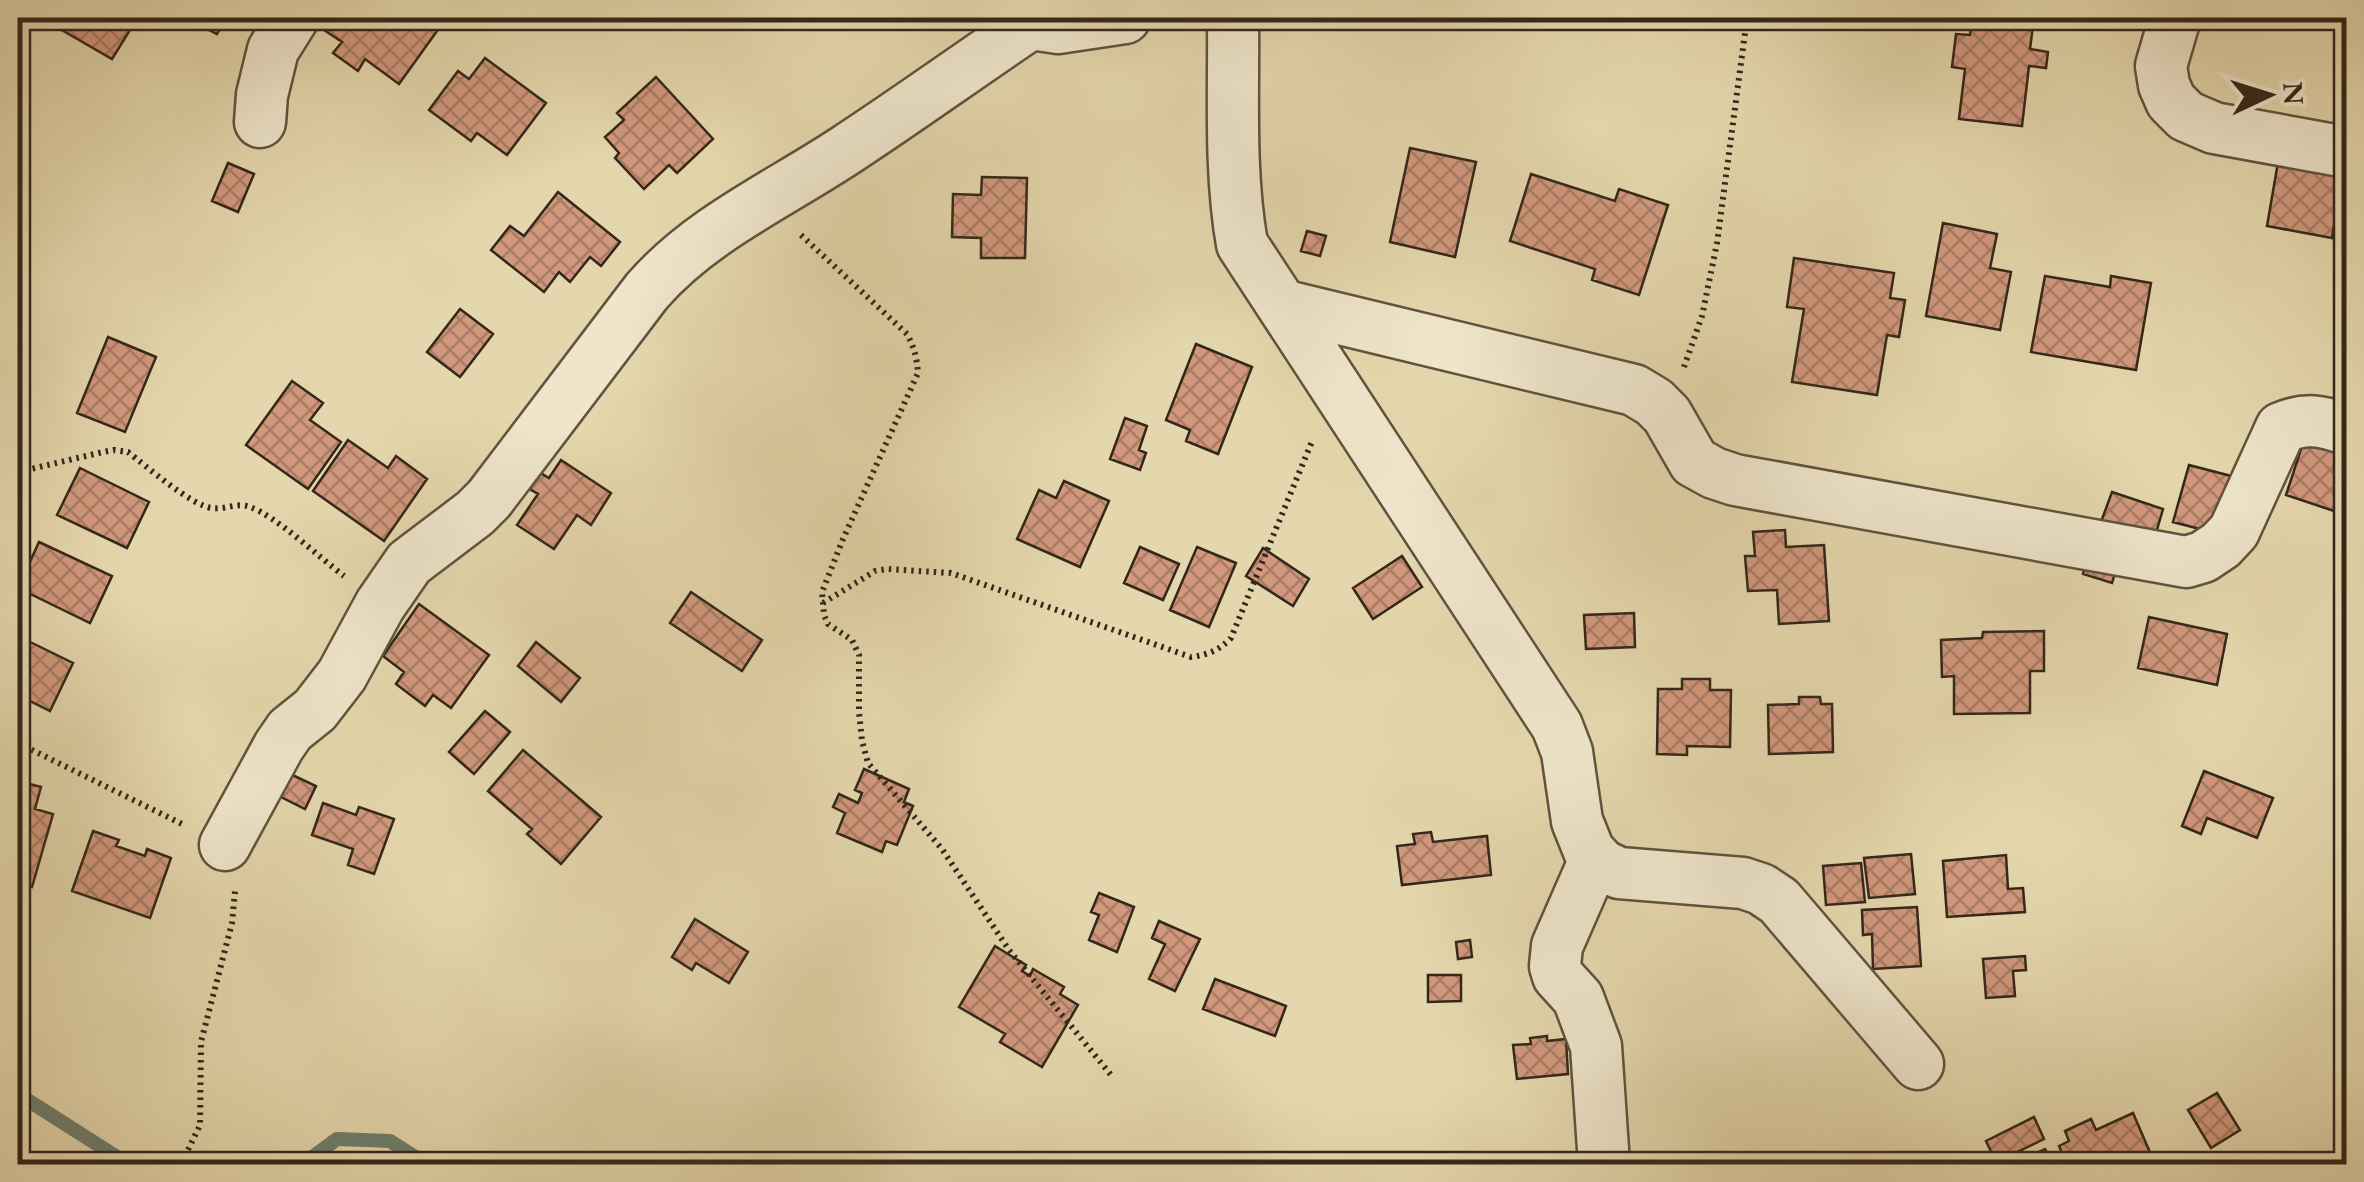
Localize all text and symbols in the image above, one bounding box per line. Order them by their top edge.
north arrow [2219,45,2319,145]
text: N [2275,81,2313,106]

